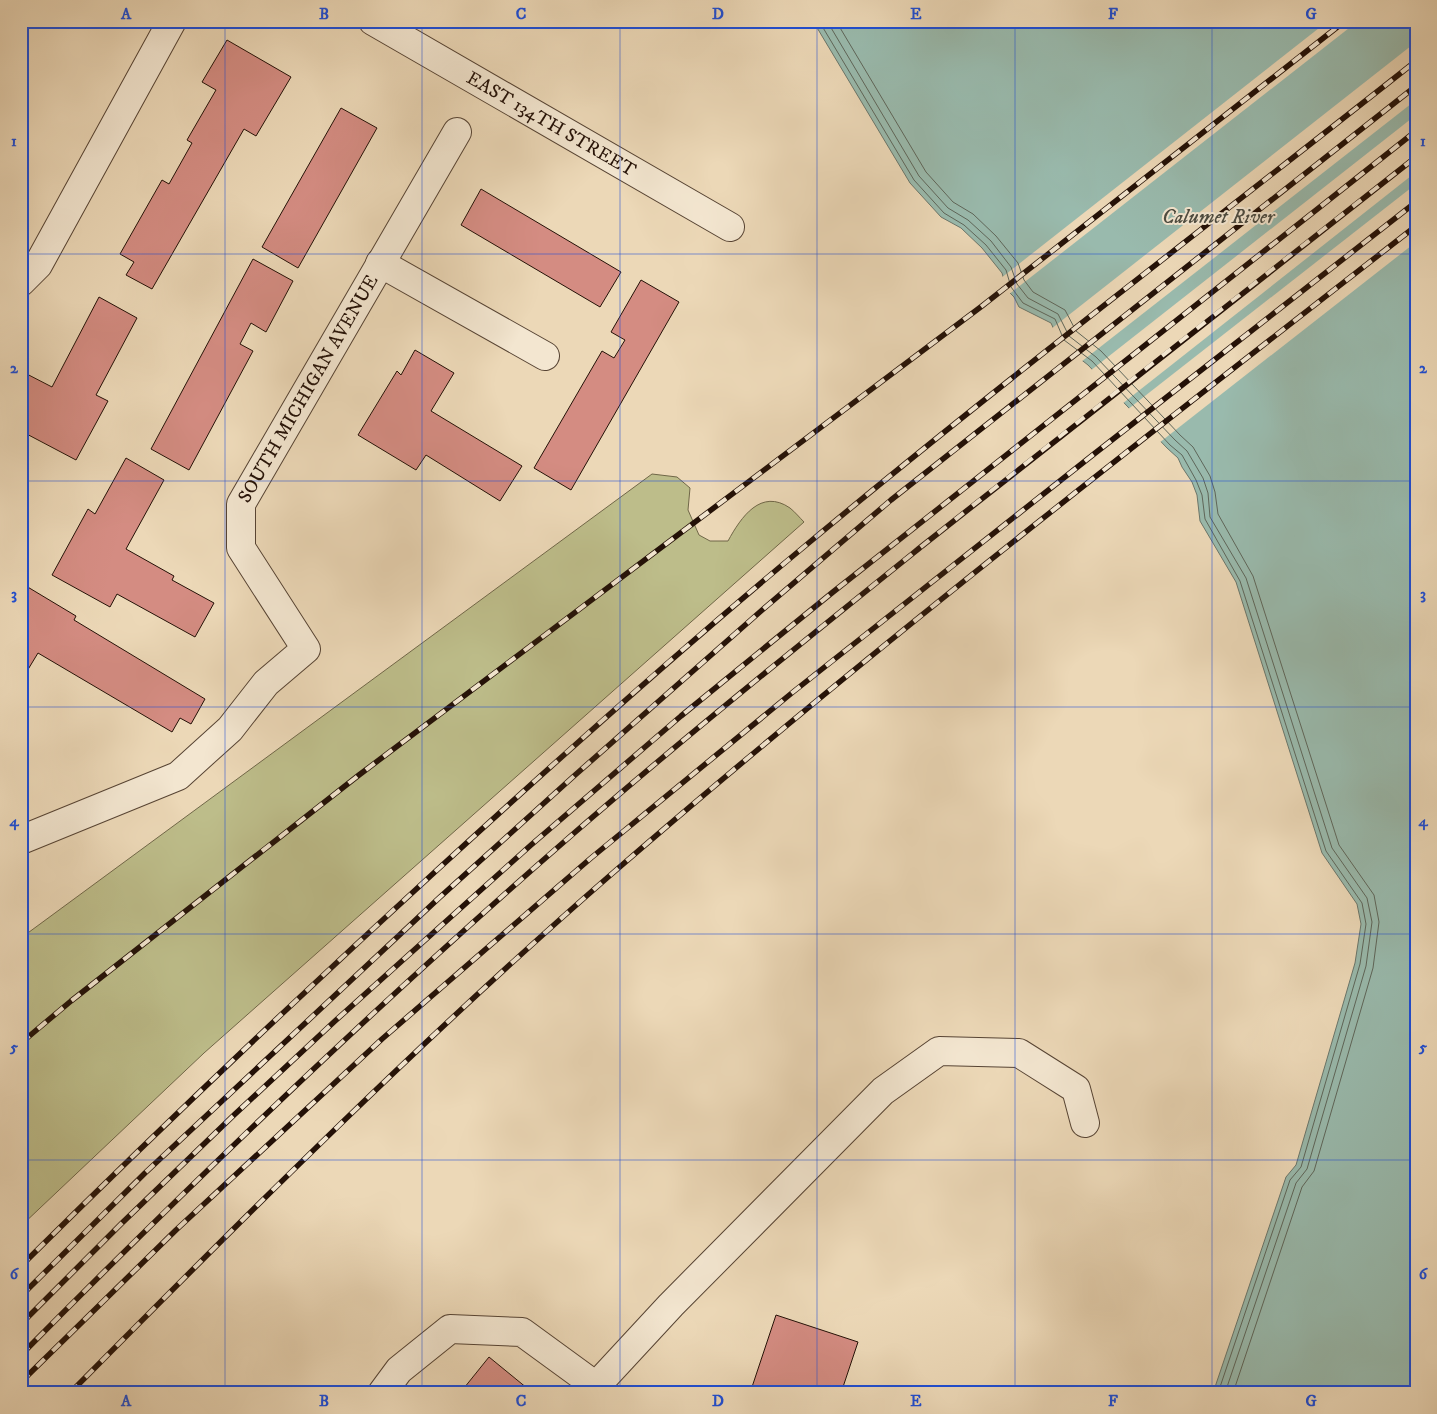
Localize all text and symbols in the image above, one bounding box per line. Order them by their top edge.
text: A [120,4,132,24]
text: B [319,4,329,24]
text: C [516,4,526,24]
text: D [712,4,724,24]
text: E [910,4,922,24]
text: F [1108,4,1118,24]
text: G [1305,4,1317,24]
street label: EAST 134TH STREET [463,66,641,182]
text: 1 [11,131,17,151]
text: 1 [1420,131,1426,151]
water label: Calumet River [1162,205,1276,230]
street label: SOUTH MICHIGAN AVENUE [233,271,383,507]
text: 2 [10,358,19,378]
text: 2 [1419,358,1428,378]
text: 3 [11,584,17,604]
text: 3 [1420,584,1426,604]
text: 4 [8,811,19,831]
text: 4 [1417,811,1428,831]
text: 5 [9,1037,18,1057]
text: 5 [1418,1037,1427,1057]
text: 6 [10,1264,20,1284]
text: 6 [1419,1264,1429,1284]
text: A [120,1391,132,1411]
text: B [319,1391,329,1411]
text: C [516,1391,526,1411]
text: D [712,1391,724,1411]
text: E [910,1391,922,1411]
text: F [1108,1391,1118,1411]
text: G [1305,1391,1317,1411]

